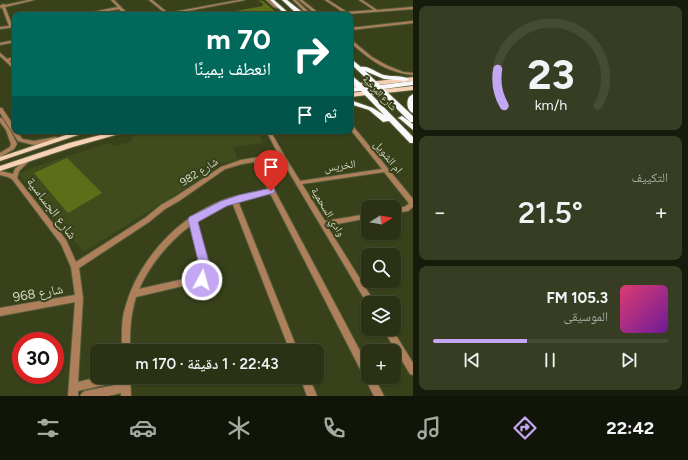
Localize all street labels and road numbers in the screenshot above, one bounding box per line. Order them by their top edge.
street label: شارع المرخية [360,73,399,113]
street label: ام الشويل [371,138,405,176]
street label: شارع 982 [178,155,220,189]
street label: الخريس [323,157,357,175]
street label: شارع الجساسية [22,174,80,243]
street label: وادي السحمية [307,185,348,240]
street label: شارع 968 [12,281,65,307]

